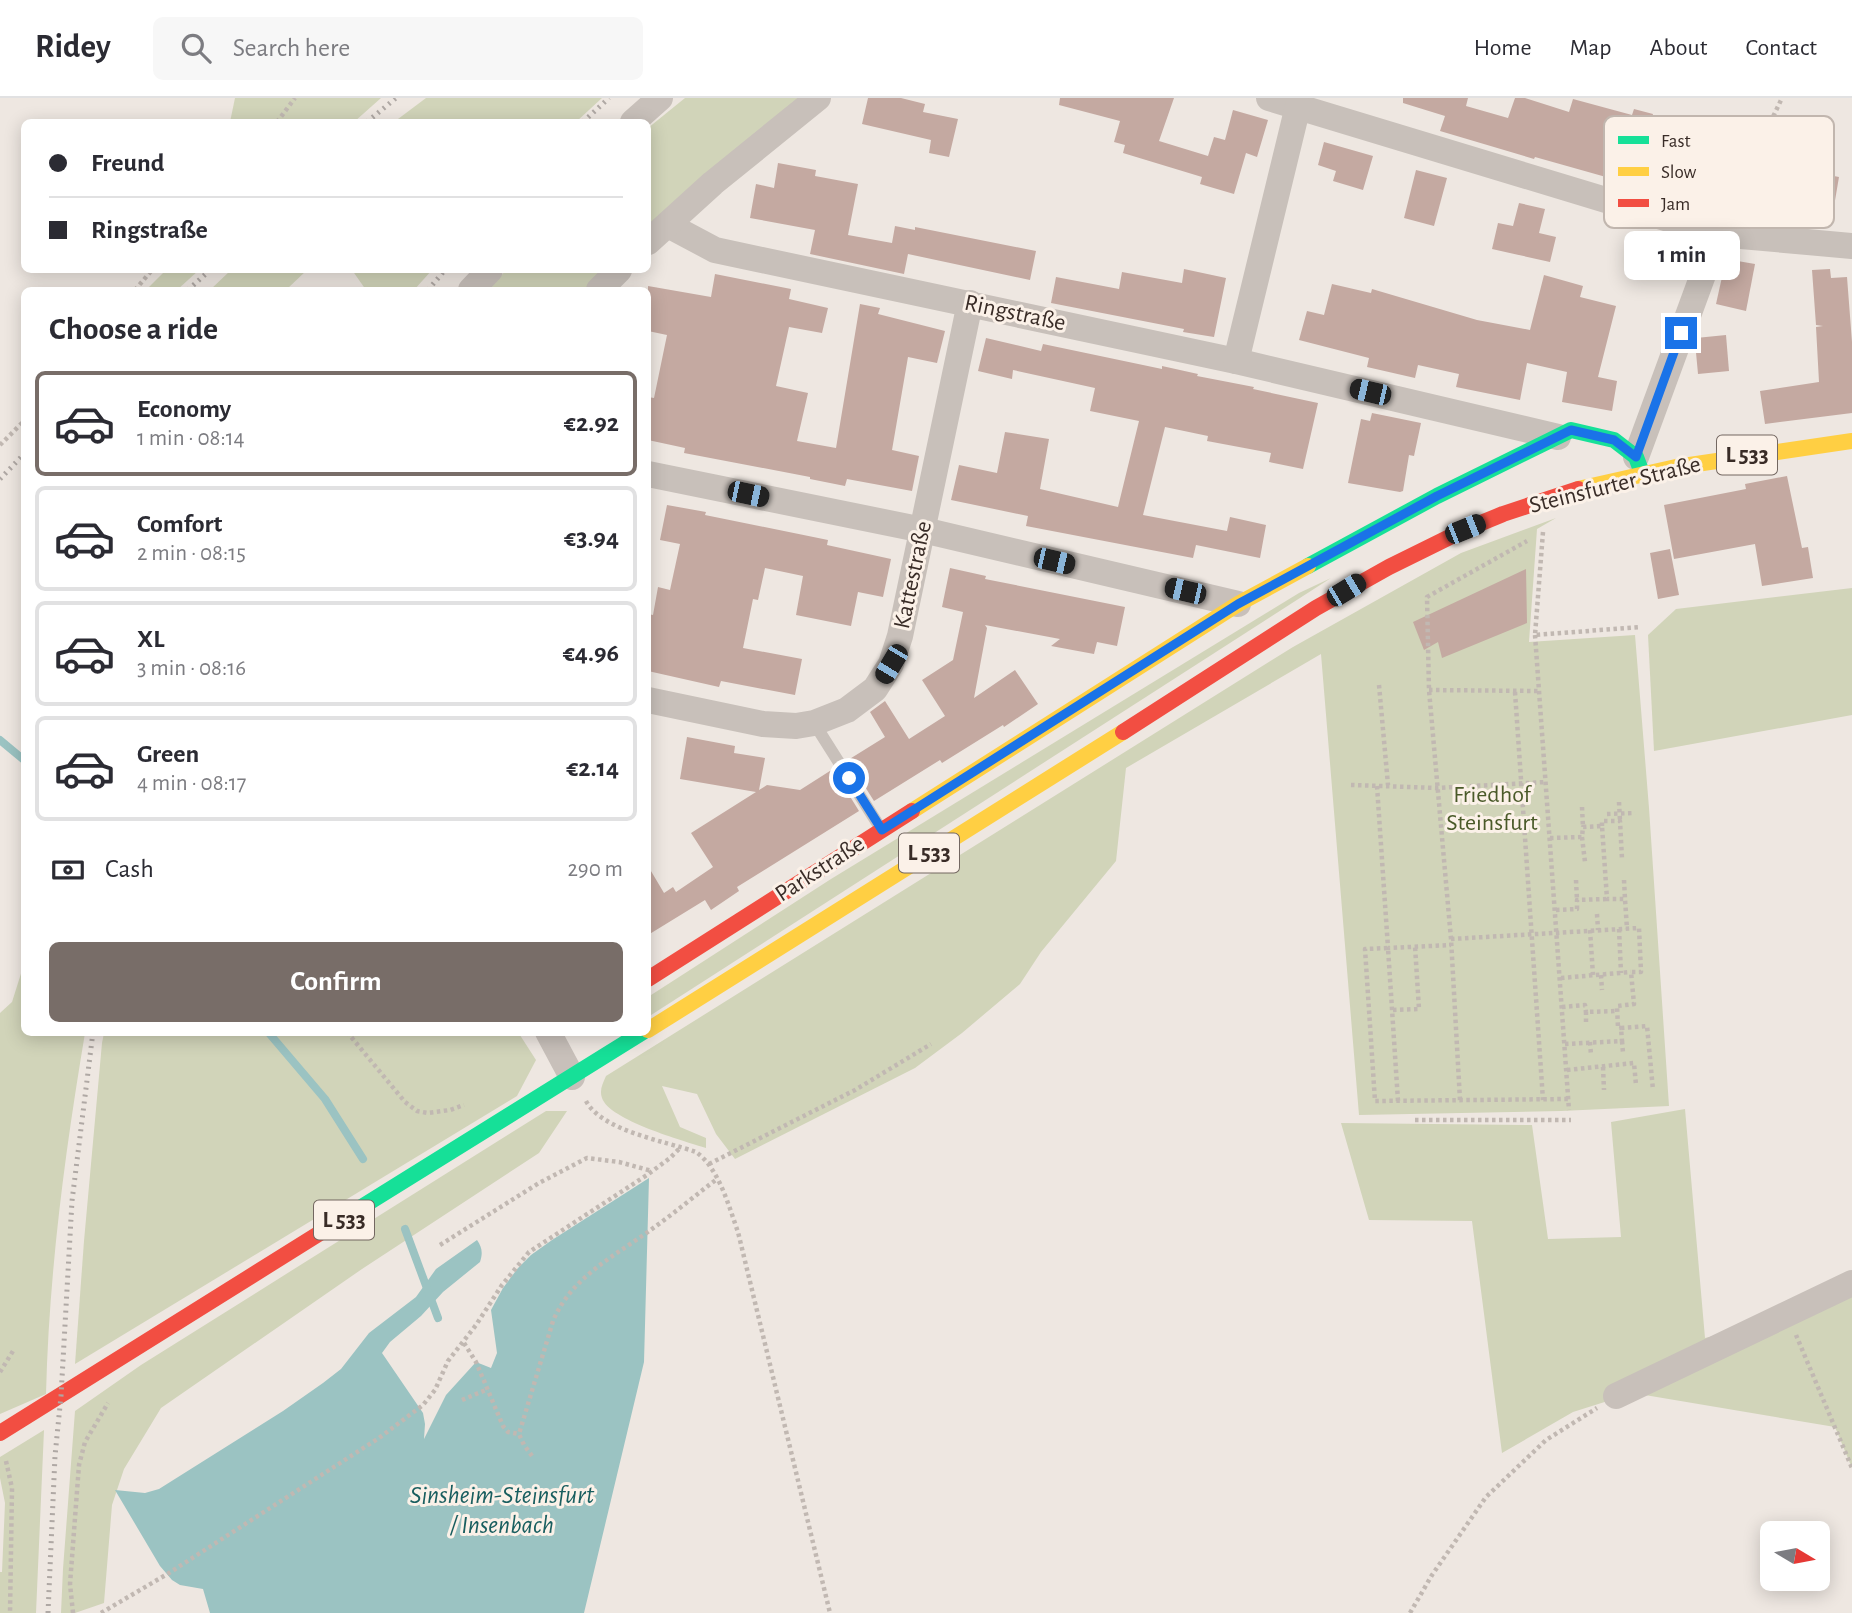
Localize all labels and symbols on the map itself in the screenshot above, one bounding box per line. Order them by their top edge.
legend [1604,116,1834,228]
text: Fast [1661,132,1691,151]
text: Slow [1661,163,1697,182]
text: Jam [1661,195,1690,214]
callout: 1 min [1623,232,1739,280]
street label: Ringstraße [962,291,1068,335]
route end [1665,317,1697,349]
car [1348,377,1393,407]
road number: L 533 [1717,436,1777,474]
street label: Steinsfurter Straße [1527,452,1703,518]
car [726,479,771,509]
car [1442,511,1489,547]
street label: Kattestraße [890,519,936,631]
car [1032,546,1077,576]
car [1323,570,1370,610]
car [1163,576,1208,606]
car [872,641,911,687]
route start [833,762,865,794]
park label: Friedhof Steinsfurt [1446,783,1538,835]
street label: Parkstraße [771,831,869,907]
road number: L 533 [899,834,959,873]
road number: L 533 [314,1200,374,1240]
water label: Sinsheim-Steinsfurt / Insenbach [410,1482,595,1538]
north arrow [1760,1521,1830,1591]

